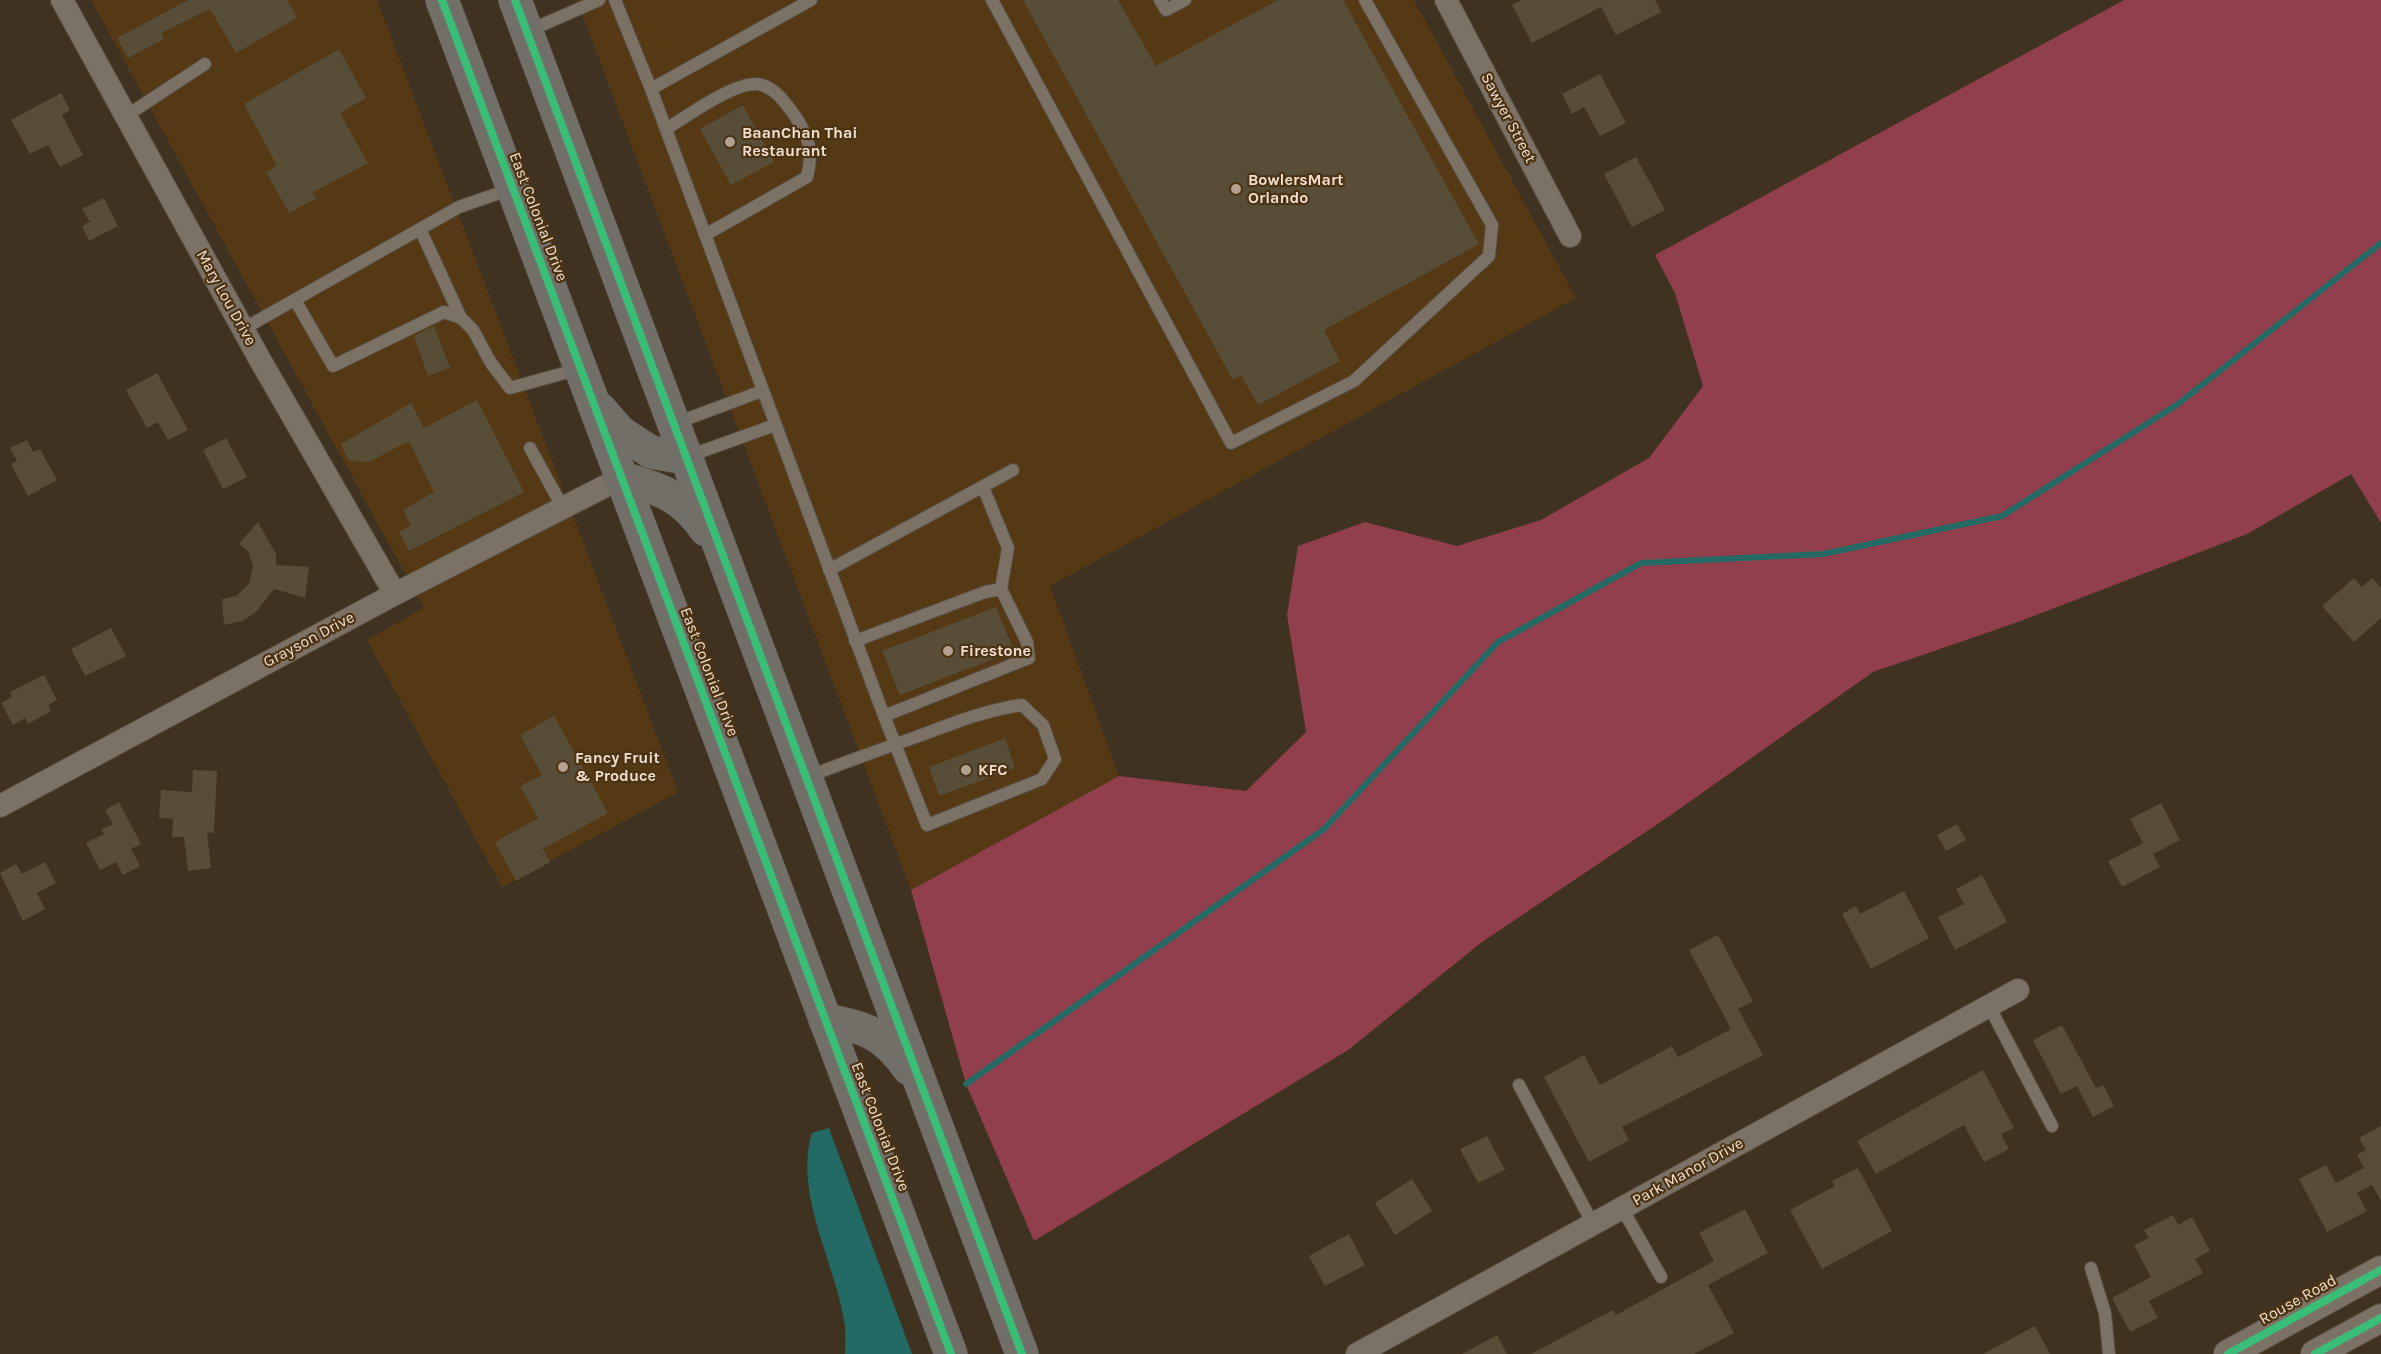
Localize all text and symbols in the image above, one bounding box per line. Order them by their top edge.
street label: Sawyer Street [1476,70,1540,166]
place label: BaanChan Thai Restaurant [742,123,858,161]
marker: BaanChan Thai Restaurant [723,135,737,149]
street label: East Colonial Drive [505,150,571,284]
place label: BowlersMart Orlando [1248,170,1344,208]
marker: BowlersMart Orlando [1229,182,1243,196]
street label: Mary Lou Drive [192,247,260,349]
street label: East Colonial Drive [676,605,742,739]
street label: Grayson Drive [260,608,358,672]
place label: Firestone [960,641,1031,661]
marker: Firestone [941,644,955,658]
place label: Fancy Fruit & Produce [575,748,660,786]
marker: Fancy Fruit & Produce [556,760,570,774]
place label: KFC [978,760,1007,780]
marker: KFC [959,763,973,777]
street label: East Colonial Drive [847,1060,913,1194]
street label: Park Manor Drive [1629,1134,1747,1210]
street label: Rouse Road [2256,1271,2340,1329]

